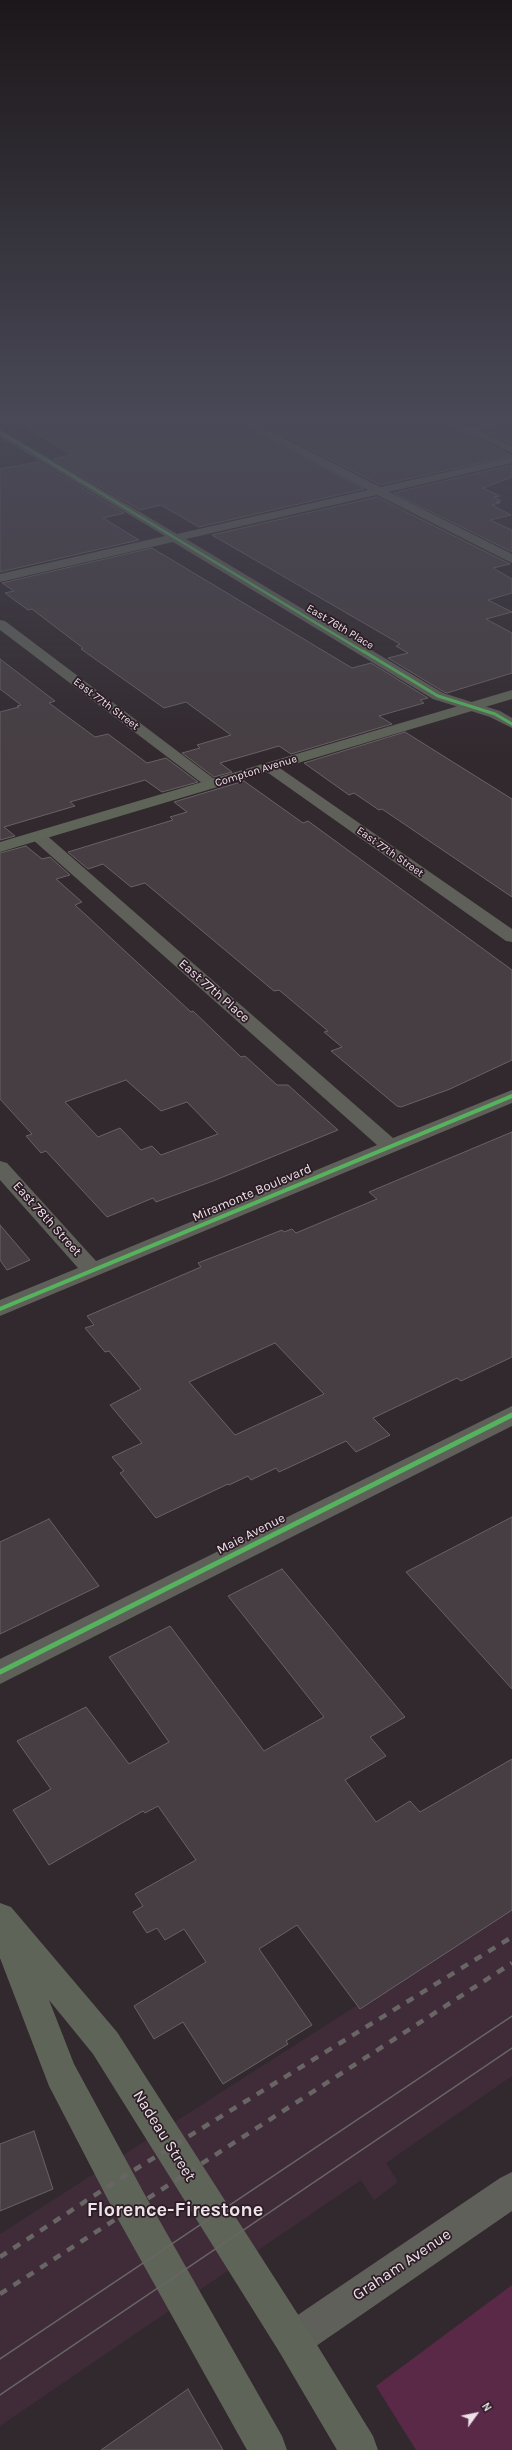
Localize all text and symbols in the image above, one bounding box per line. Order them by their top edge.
street label: East 76th Place [304,602,376,652]
street label: East 77th Street [71,675,141,733]
street label: Compton Avenue [213,752,299,790]
street label: East 77th Street [354,824,426,880]
street label: East 77th Place [175,956,253,1026]
street label: Miramonte Boulevard [190,1161,314,1225]
street label: East 78th Street [9,1179,85,1259]
street label: Maie Avenue [214,1510,288,1558]
street label: Nadeau Street [128,2087,200,2185]
district label: Florence-Firestone [87,2198,263,2222]
street label: Graham Avenue [349,2225,455,2305]
north arrow [456,2394,496,2434]
text: N [479,2400,494,2414]

